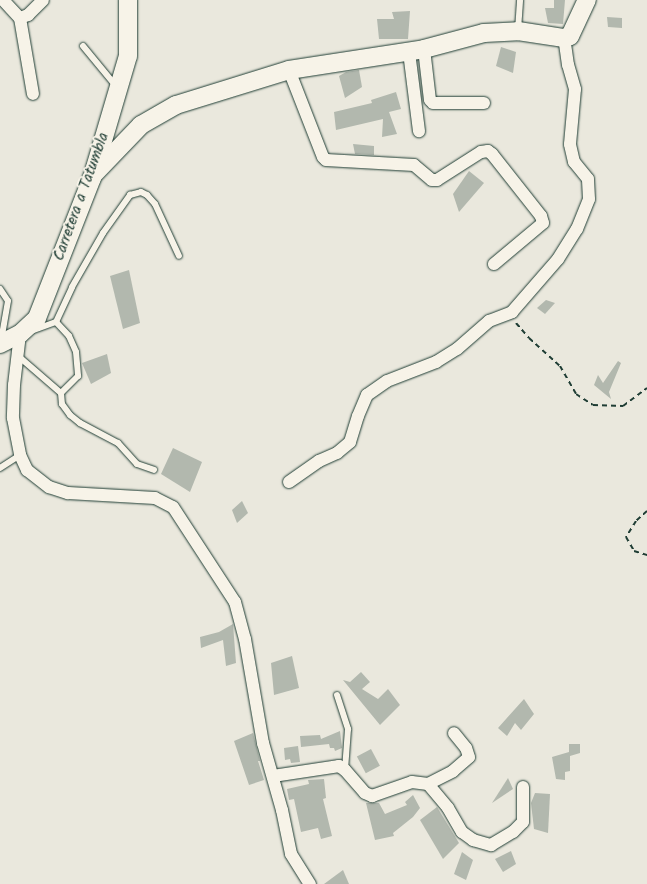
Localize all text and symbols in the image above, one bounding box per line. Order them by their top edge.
street label: Carretera a Tatumbla [50,131,114,263]

